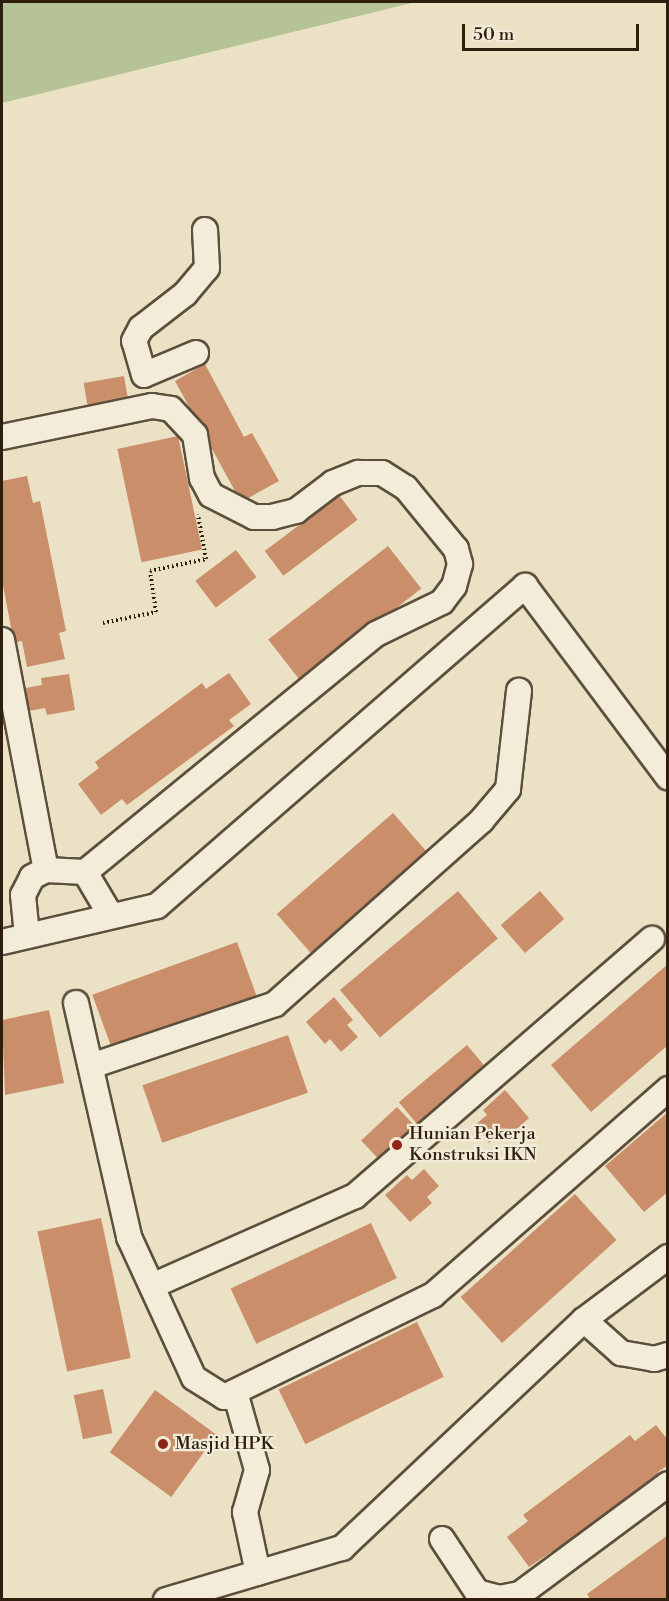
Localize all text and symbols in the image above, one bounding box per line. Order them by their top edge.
scale bar [465,12,642,50]
text: 50 m [473,23,514,46]
place label: Hunian Pekerja Konstruksi IKN [409,1124,537,1166]
marker: Hunian Pekerja Konstruksi IKN [390,1138,404,1152]
place label: Masjid HPK [175,1433,274,1455]
marker: Masjid HPK [156,1437,170,1451]

